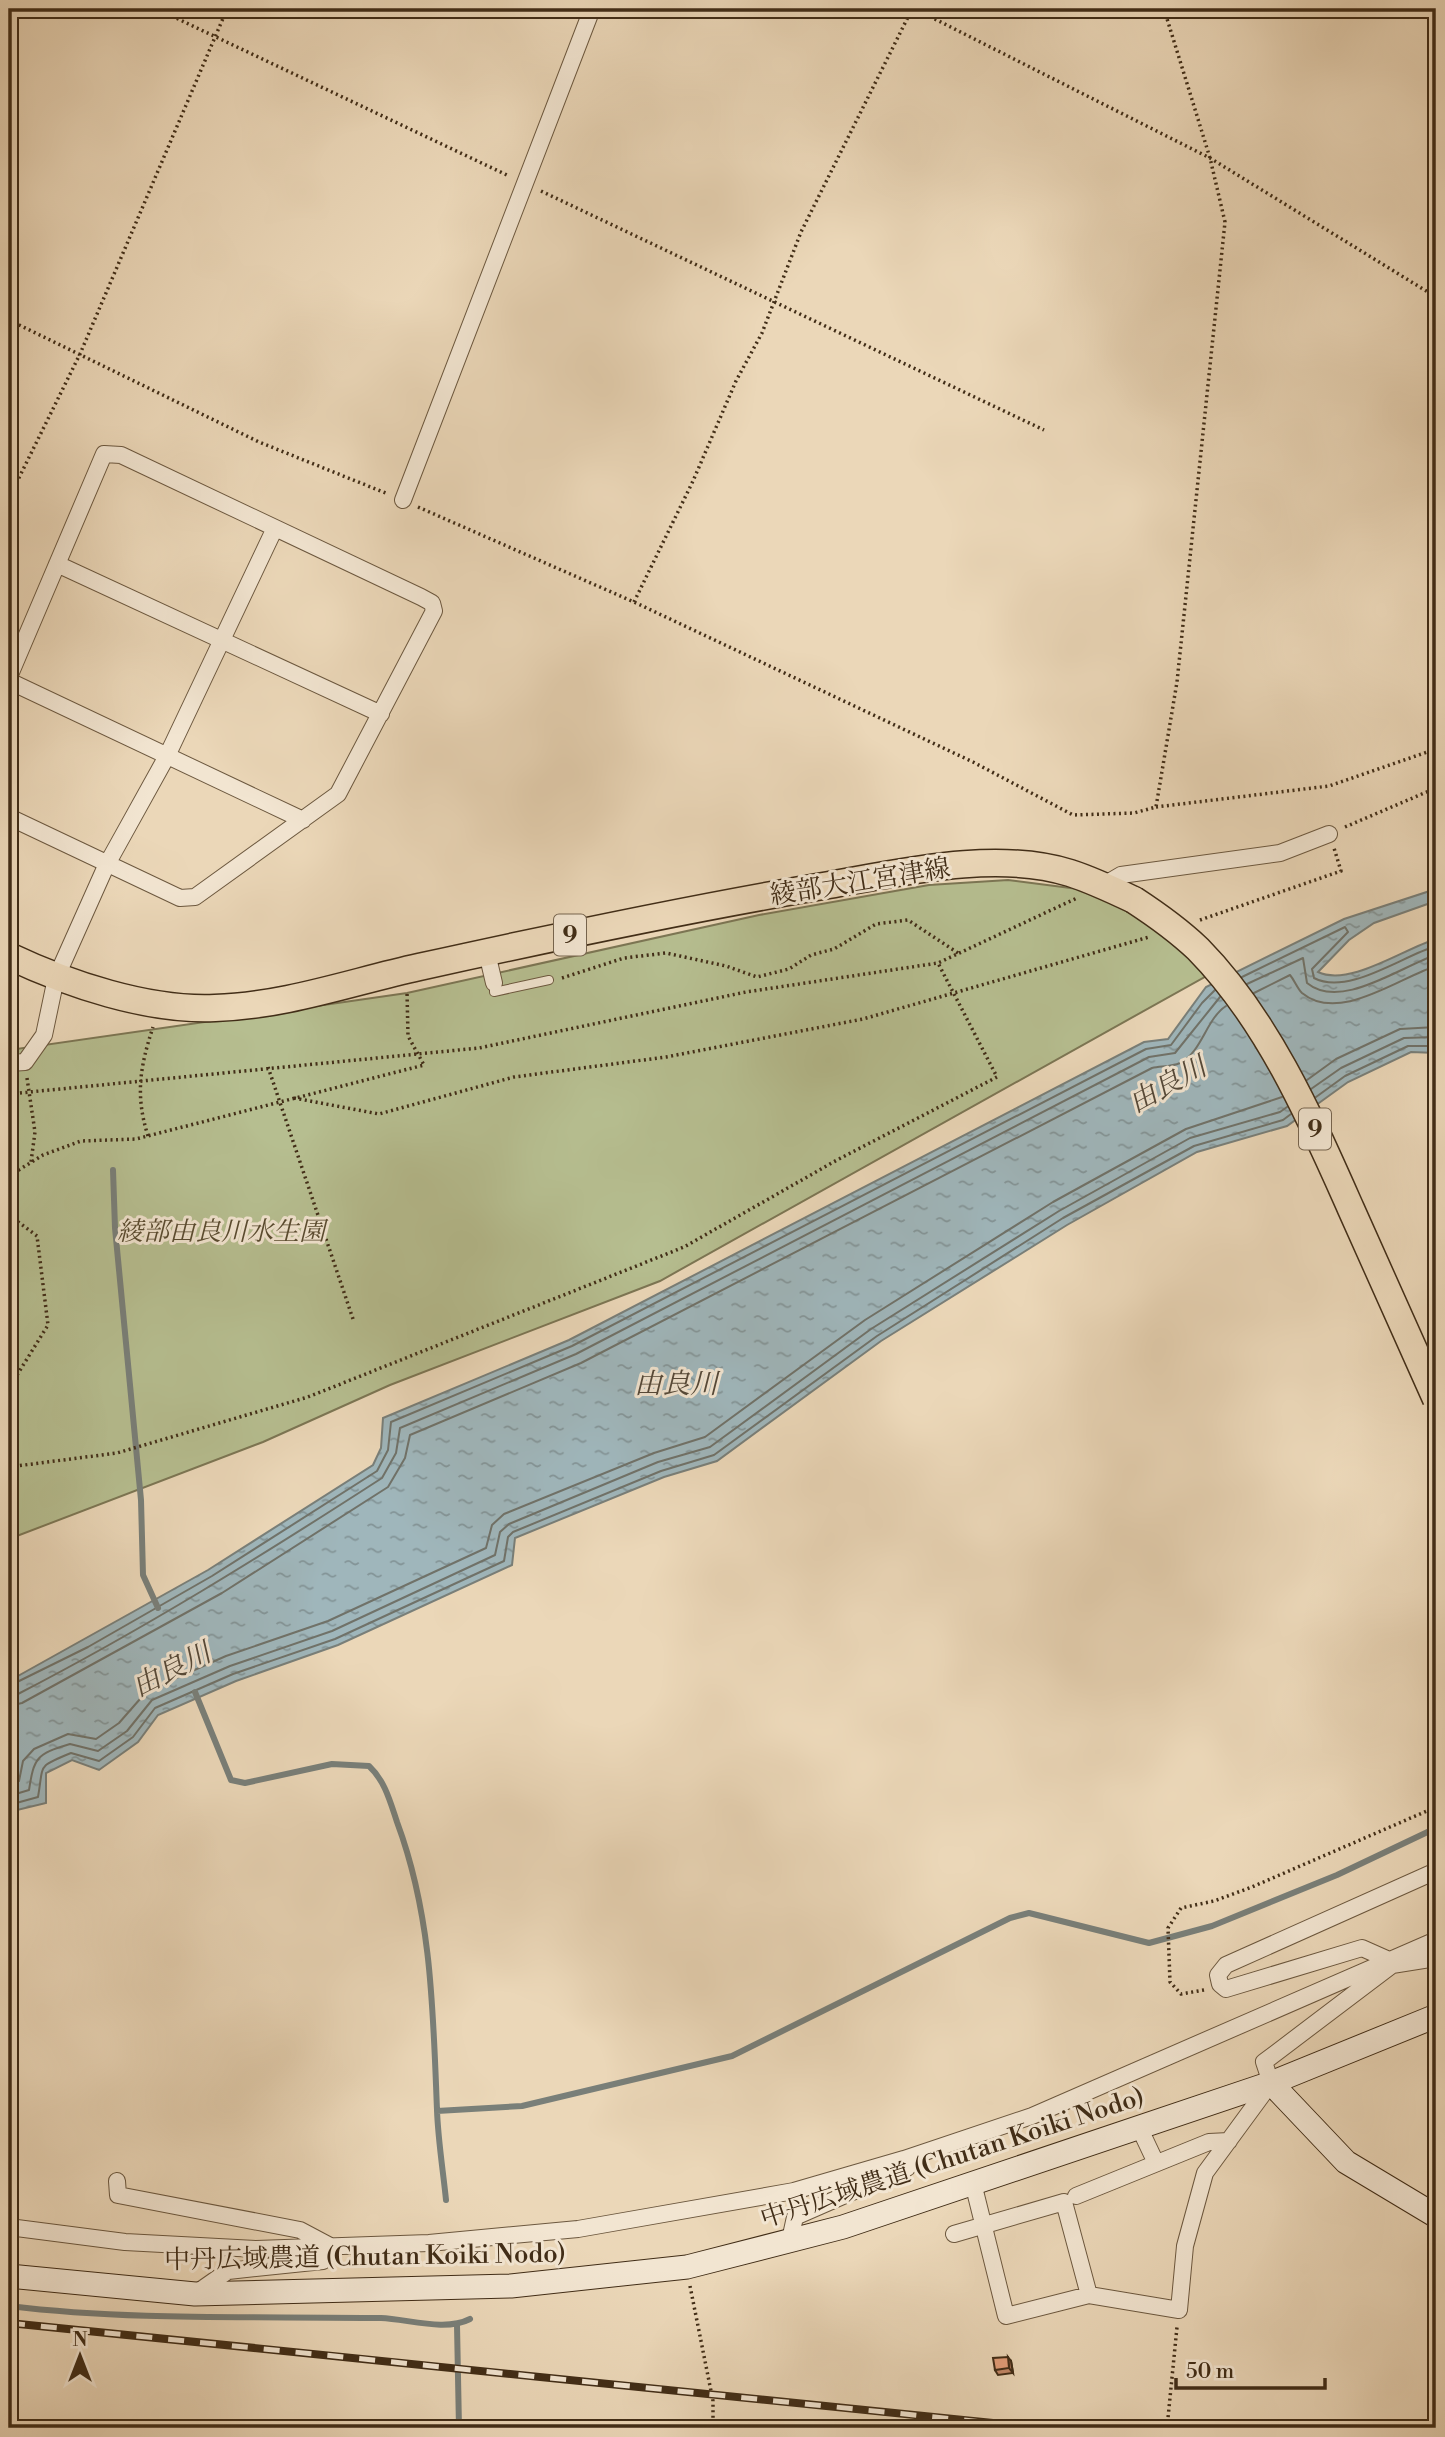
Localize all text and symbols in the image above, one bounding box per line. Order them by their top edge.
street label: 綾部大江宮津線 [768,852,953,912]
road number: 9 [554,915,586,956]
water label: 由良川 [1123,1048,1216,1121]
road number: 9 [1299,1108,1331,1149]
park label: 綾部由良川水生園 [117,1216,329,1248]
water label: 由良川 [634,1367,721,1402]
water label: 由良川 [126,1634,220,1705]
street label: 中丹広域農道 (Chutan Koiki Nodo) [756,2081,1148,2235]
street label: 中丹広域農道 (Chutan Koiki Nodo) [164,2237,566,2277]
north arrow [46,2322,116,2392]
text: N [72,2328,88,2352]
scale bar [1176,2346,1324,2390]
text: 50 m [1186,2359,1234,2385]

